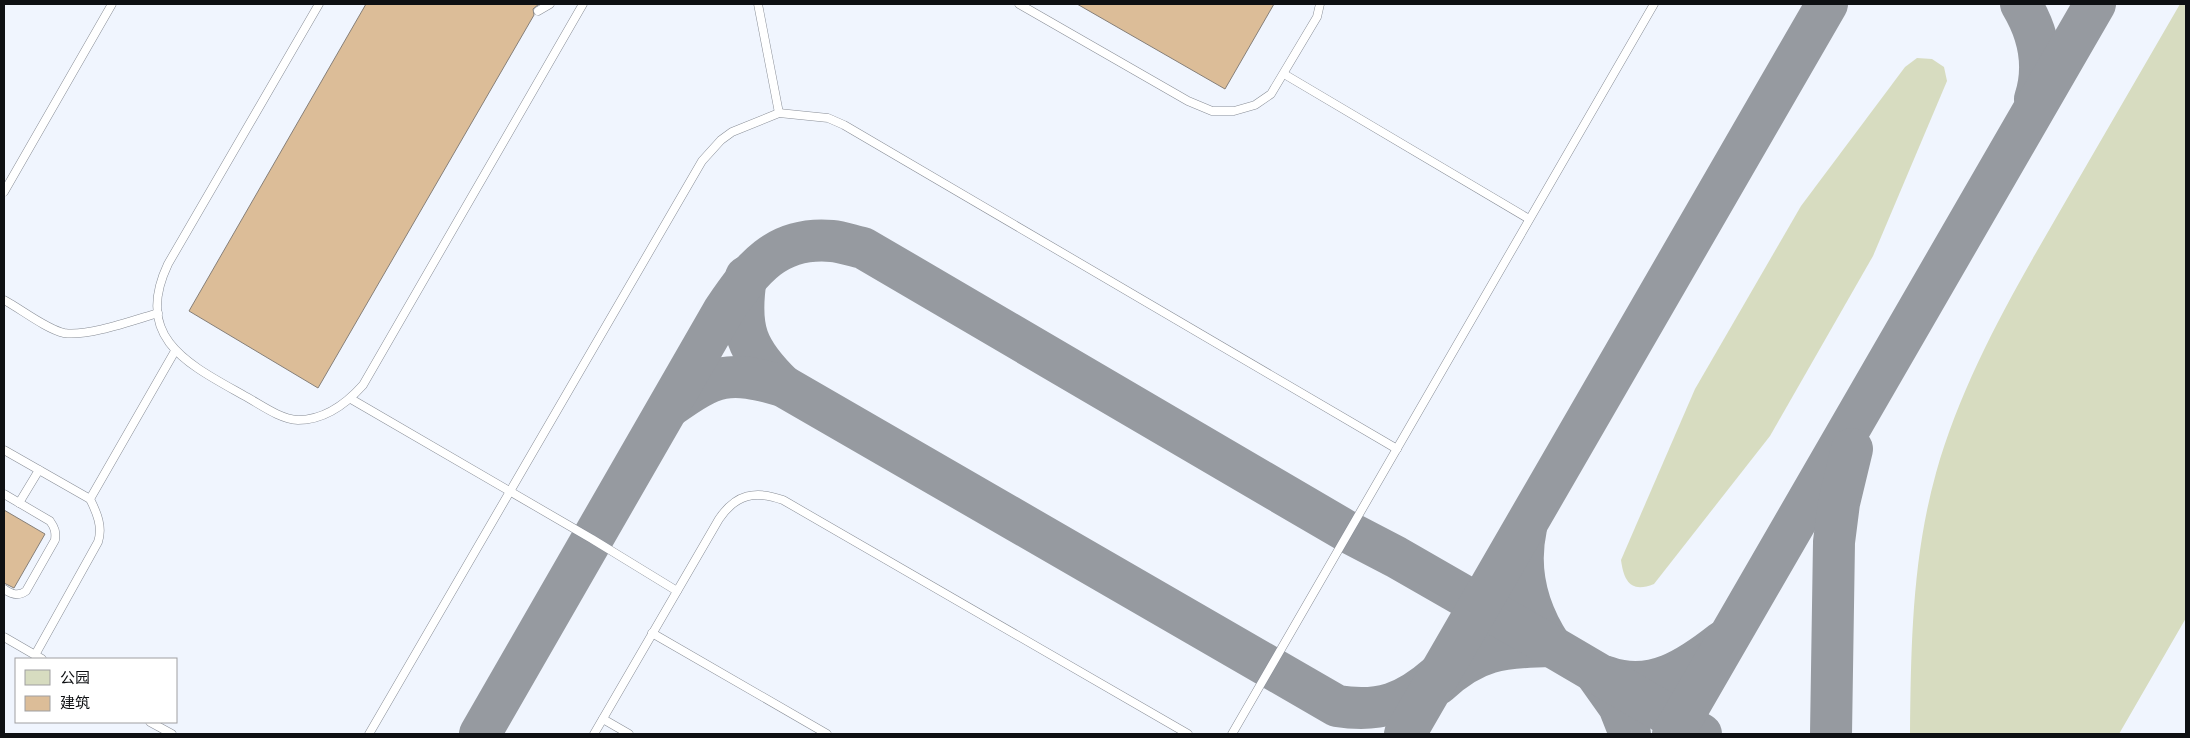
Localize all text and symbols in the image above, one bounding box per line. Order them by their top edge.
legend [15,658,178,723]
text: 公园 [60,669,90,686]
text: 建筑 [60,694,90,711]

